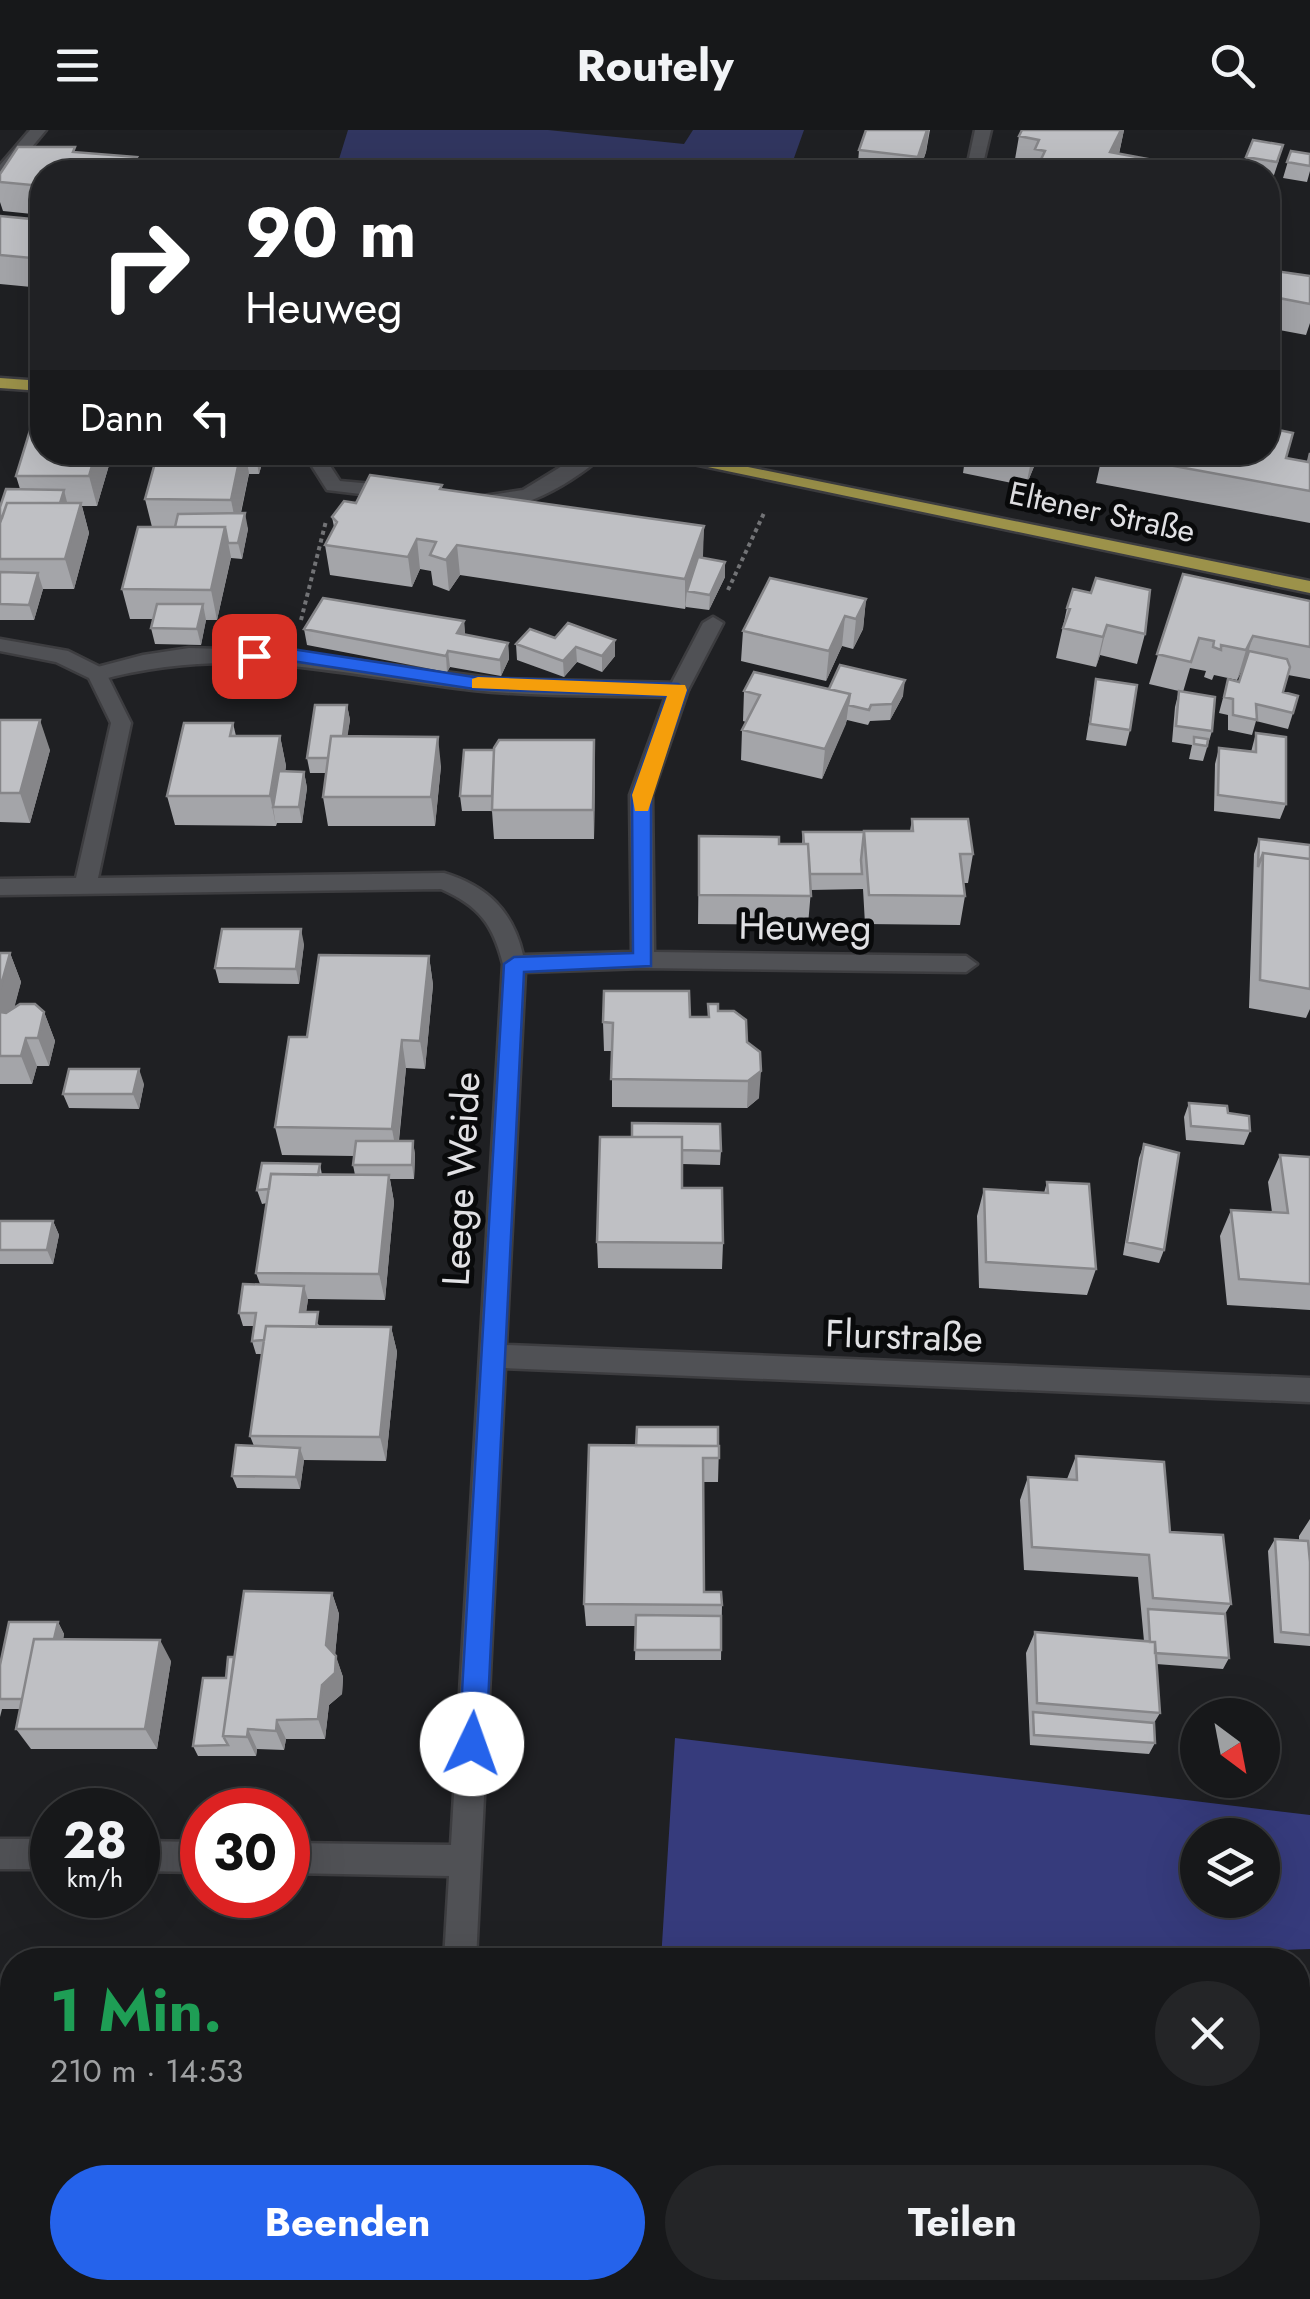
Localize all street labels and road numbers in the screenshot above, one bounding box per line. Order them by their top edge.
street label: Eltener Straße [1005,470,1199,554]
street label: Heuweg [738,898,872,955]
street label: Leege Weide [427,1071,494,1287]
street label: Flurstraße [824,1305,984,1366]

